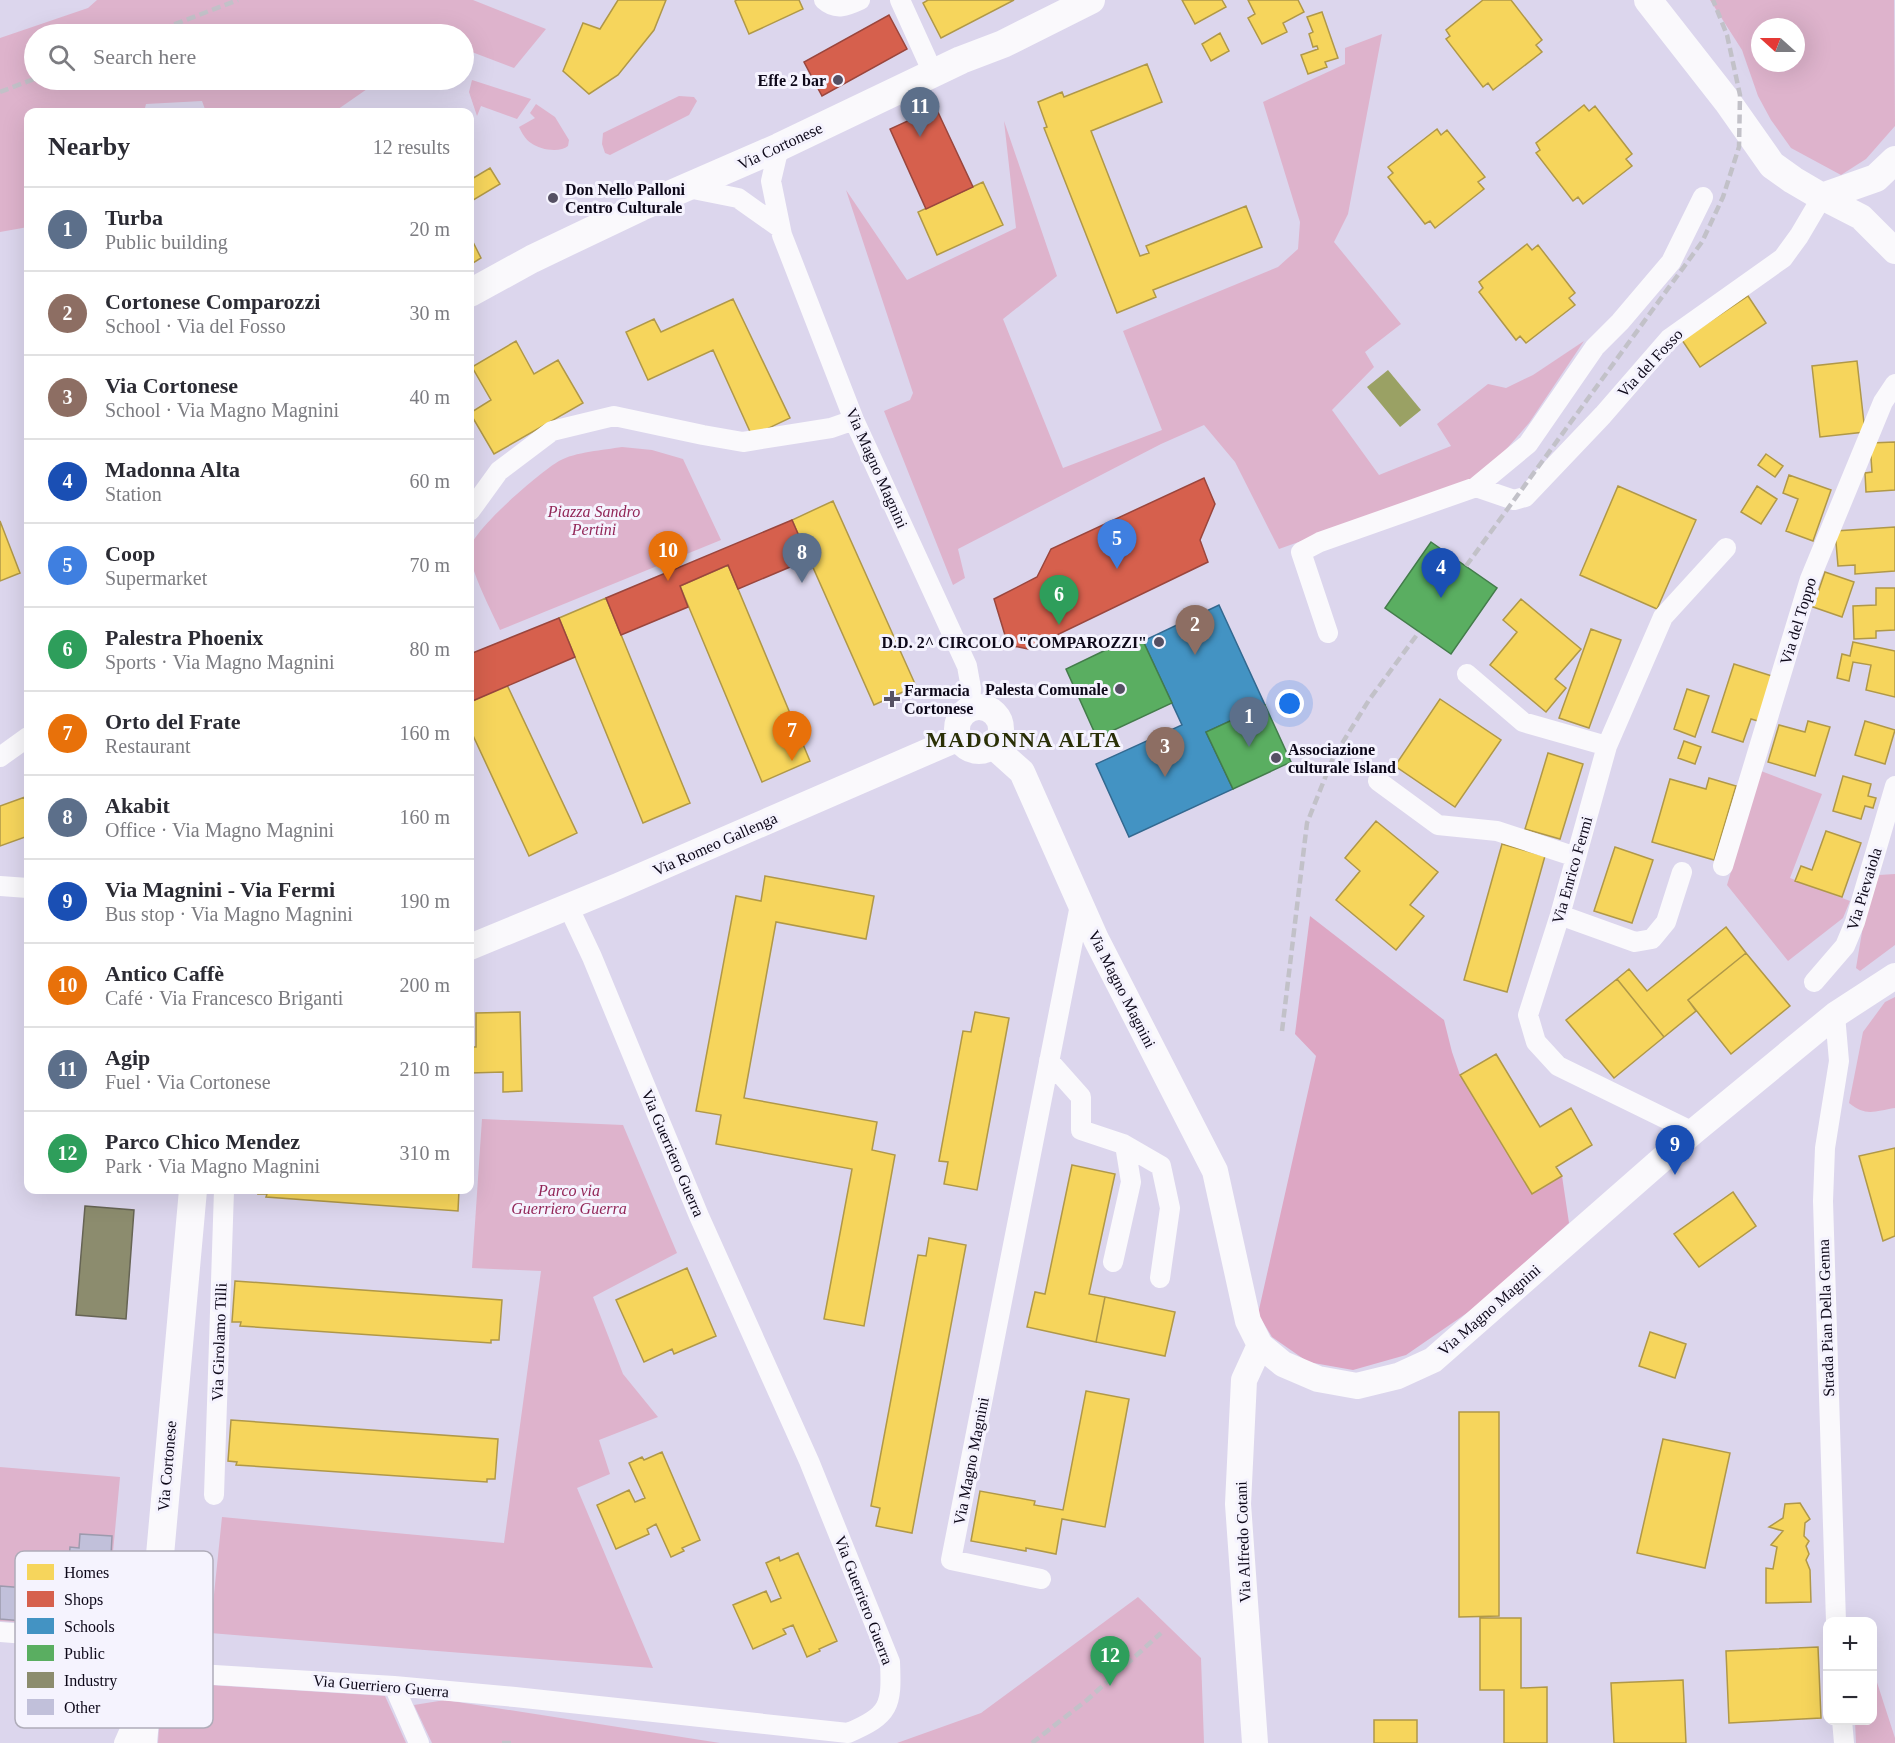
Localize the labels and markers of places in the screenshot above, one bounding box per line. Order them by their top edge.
place label: Effe 2 bar [758,72,826,89]
marker: Effe 2 bar [831,73,845,87]
pin: 11 [900,88,940,137]
place label: Don Nello Palloni Centro Culturale [565,181,686,216]
marker: Don Nello Palloni Centro Culturale [546,191,560,205]
pin: 5 [1098,520,1136,569]
pin: 10 [648,532,688,581]
pin: 8 [782,534,822,583]
pin: 4 [1422,548,1460,598]
pin: 6 [1040,576,1078,625]
pin: 2 [1176,606,1214,655]
place label: D.D. 2^ CIRCOLO "COMPAROZZI" [882,634,1147,651]
marker: D.D. 2^ CIRCOLO "COMPAROZZI" [1152,635,1166,649]
place label: Palesta Comunale [985,681,1108,698]
place label: Farmacia Cortonese [904,682,973,717]
marker: Palesta Comunale [1113,682,1127,696]
marker: Farmacia Cortonese [885,692,899,706]
pin: 1 [1230,698,1268,747]
pin: 7 [772,712,812,761]
pin: 3 [1146,728,1184,777]
place label: Associazione culturale Island [1288,741,1396,776]
marker: Associazione culturale Island [1269,751,1283,765]
pin: 9 [1656,1126,1694,1175]
pin: 12 [1090,1636,1130,1686]

